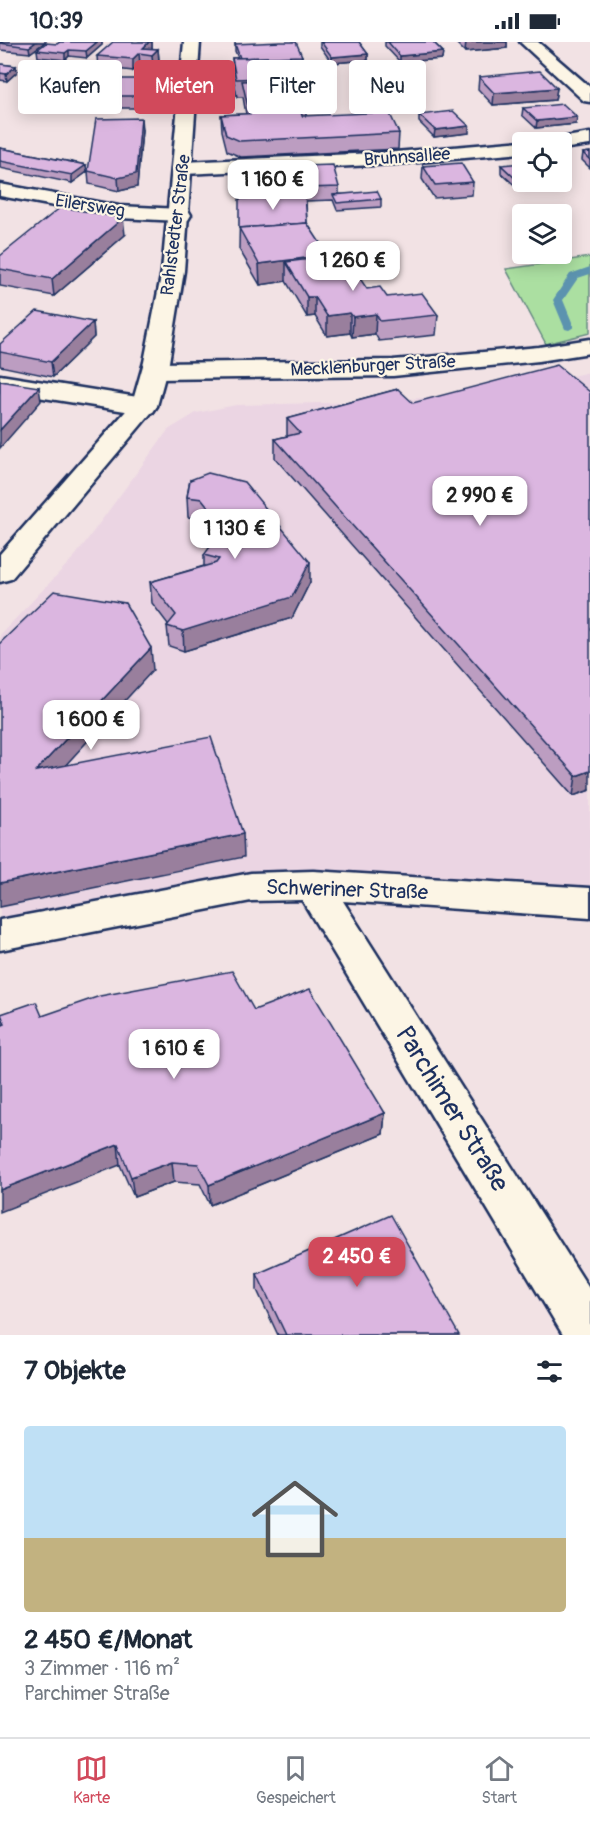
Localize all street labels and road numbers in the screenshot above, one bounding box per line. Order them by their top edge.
street label: Bruhnsallee [363,142,451,171]
street label: Rahlstedter Straße [156,153,196,297]
street label: Eilersweg [53,189,127,223]
street label: Mecklenburger Straße [290,350,456,382]
street label: Schweriner Straße [265,874,429,906]
street label: Parchimer Straße [388,1020,516,1198]

